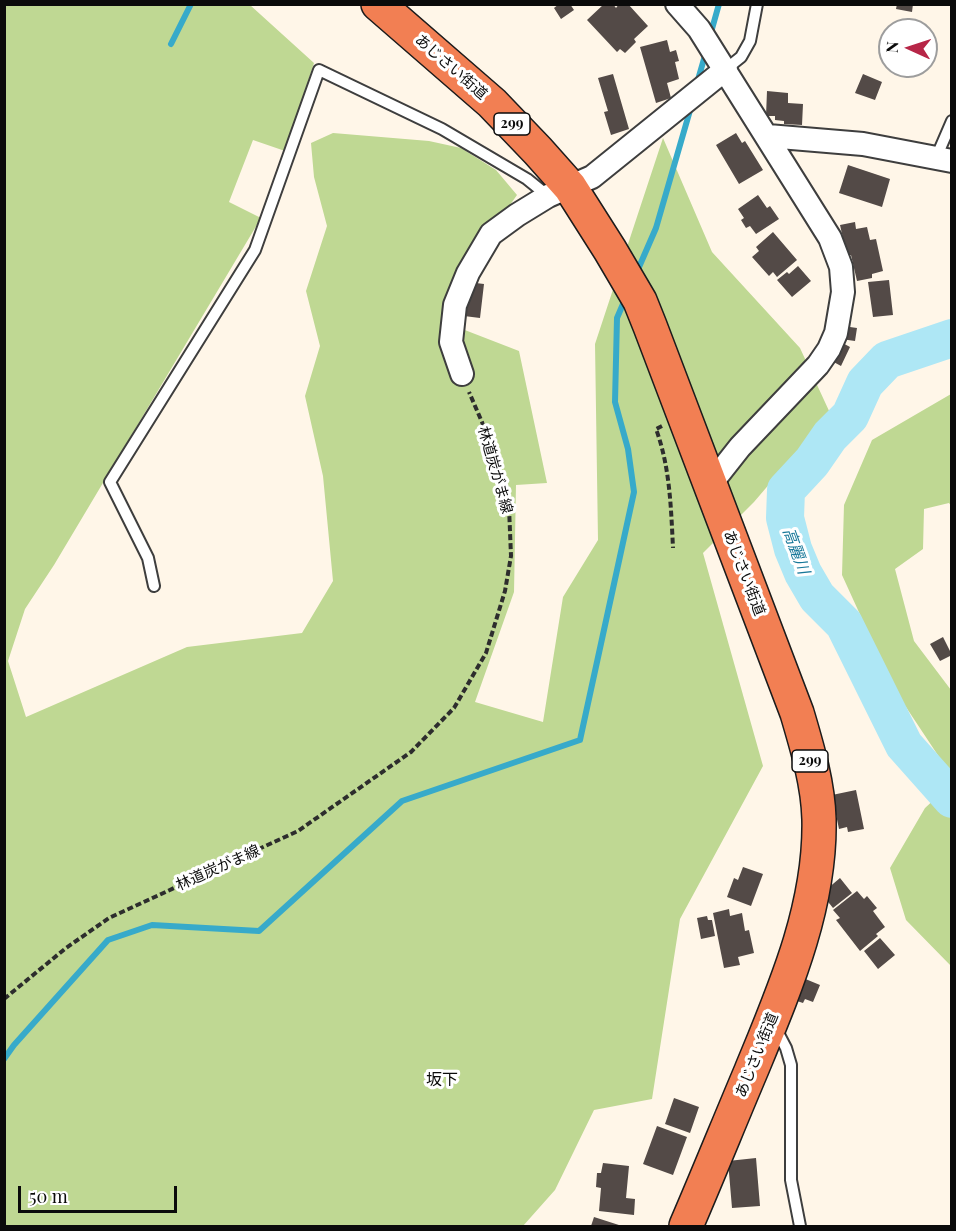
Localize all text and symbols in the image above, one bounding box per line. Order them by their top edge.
north arrow [878,18,938,78]
street label: あじさい街道 [411,31,491,103]
text: N [881,41,902,53]
road number: 299 [494,113,530,135]
street label: 林道炭がま線 [474,424,516,516]
water label: 高麗川 [779,525,813,577]
street label: あじさい街道 [719,528,769,618]
road number: 299 [792,750,828,772]
street label: 林道炭がま線 [173,841,263,895]
street label: あじさい街道 [732,1010,782,1100]
district label: 坂下 [426,1070,458,1090]
scale bar [21,1174,180,1212]
text: 50 m [29,1184,68,1208]

